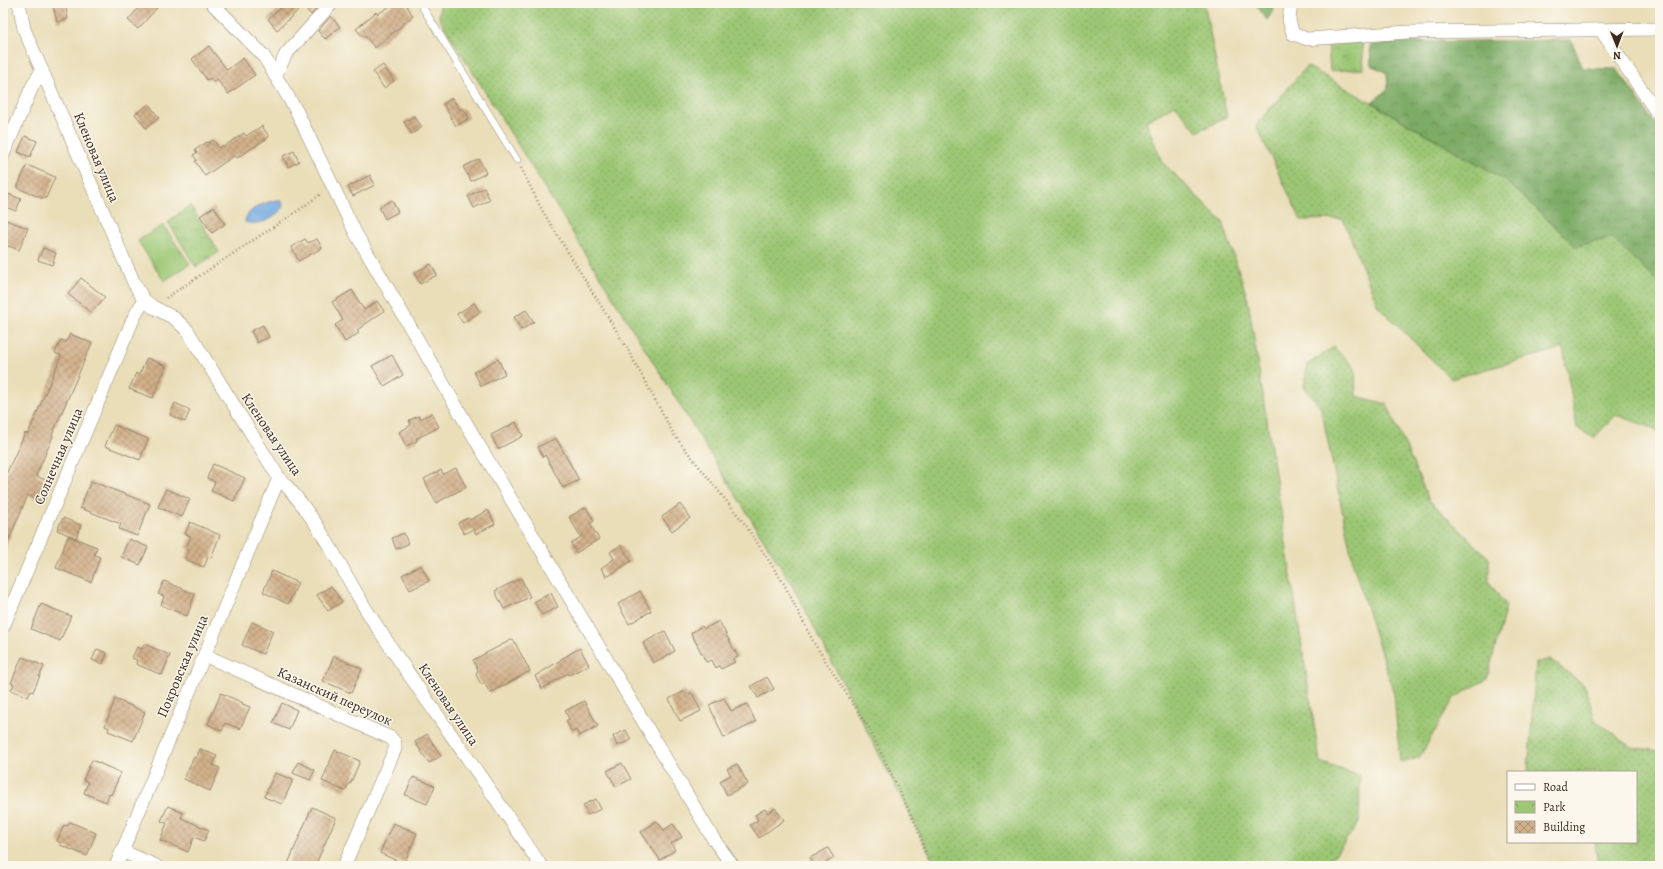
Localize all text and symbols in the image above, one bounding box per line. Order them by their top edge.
north arrow [1597,26,1637,66]
text: N [1613,48,1621,63]
street label: Кленовая улица [69,109,124,206]
street label: Кленовая улица [237,389,307,480]
street label: Солнечная улица [29,404,88,508]
street label: Покровская улица [152,611,213,720]
street label: Кленовая улица [414,659,484,750]
street label: Казанский переулок [274,663,395,730]
legend [1507,771,1637,843]
text: Road [1543,779,1569,795]
text: Park [1543,799,1566,815]
text: Building [1543,819,1585,835]

